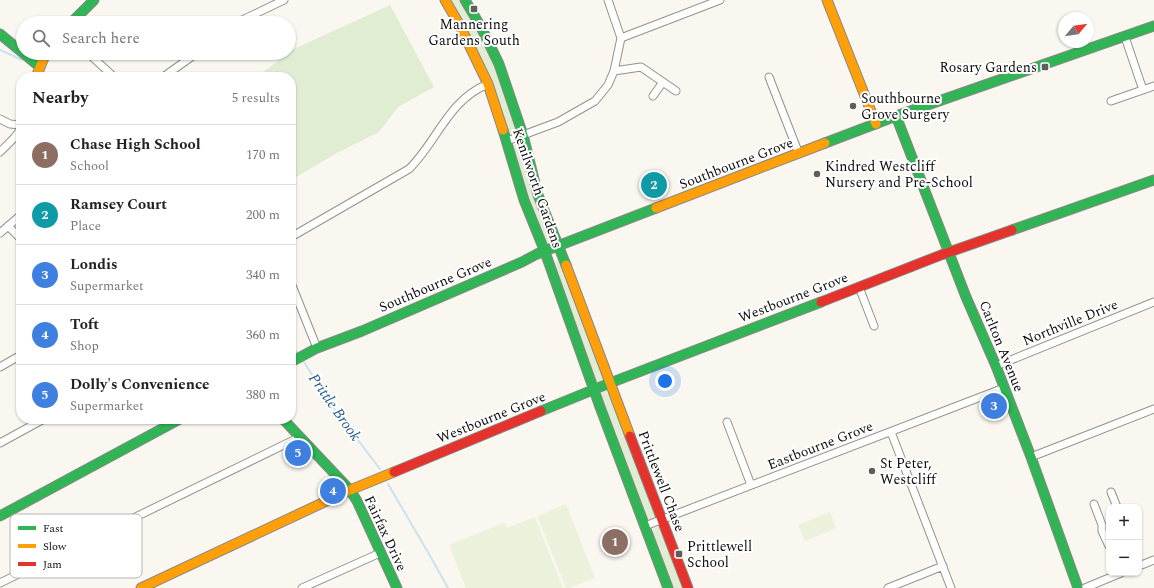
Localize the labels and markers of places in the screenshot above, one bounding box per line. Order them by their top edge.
marker: Mannering Gardens South [469,4,479,14]
place label: Mannering Gardens South [428,14,520,51]
place label: Rosary Gardens [940,57,1037,78]
marker: Rosary Gardens [1040,62,1050,72]
place label: Southbourne Grove Surgery [861,88,951,125]
marker: Southbourne Grove Surgery [848,101,858,111]
place label: Kindred Westcliff Nursery and Pre-School [825,156,973,193]
marker: Kindred Westcliff Nursery and Pre-School [812,169,822,179]
pin: 2 [641,170,667,200]
pin: 3 [981,391,1007,421]
pin: 5 [285,438,311,468]
place label: St Peter, Westcliff [880,453,937,490]
marker: St Peter, Westcliff [867,466,877,476]
pin: 4 [320,476,346,506]
pin: 1 [602,527,628,557]
place label: Prittlewell School [687,536,752,573]
marker: Prittlewell School [674,549,684,559]

